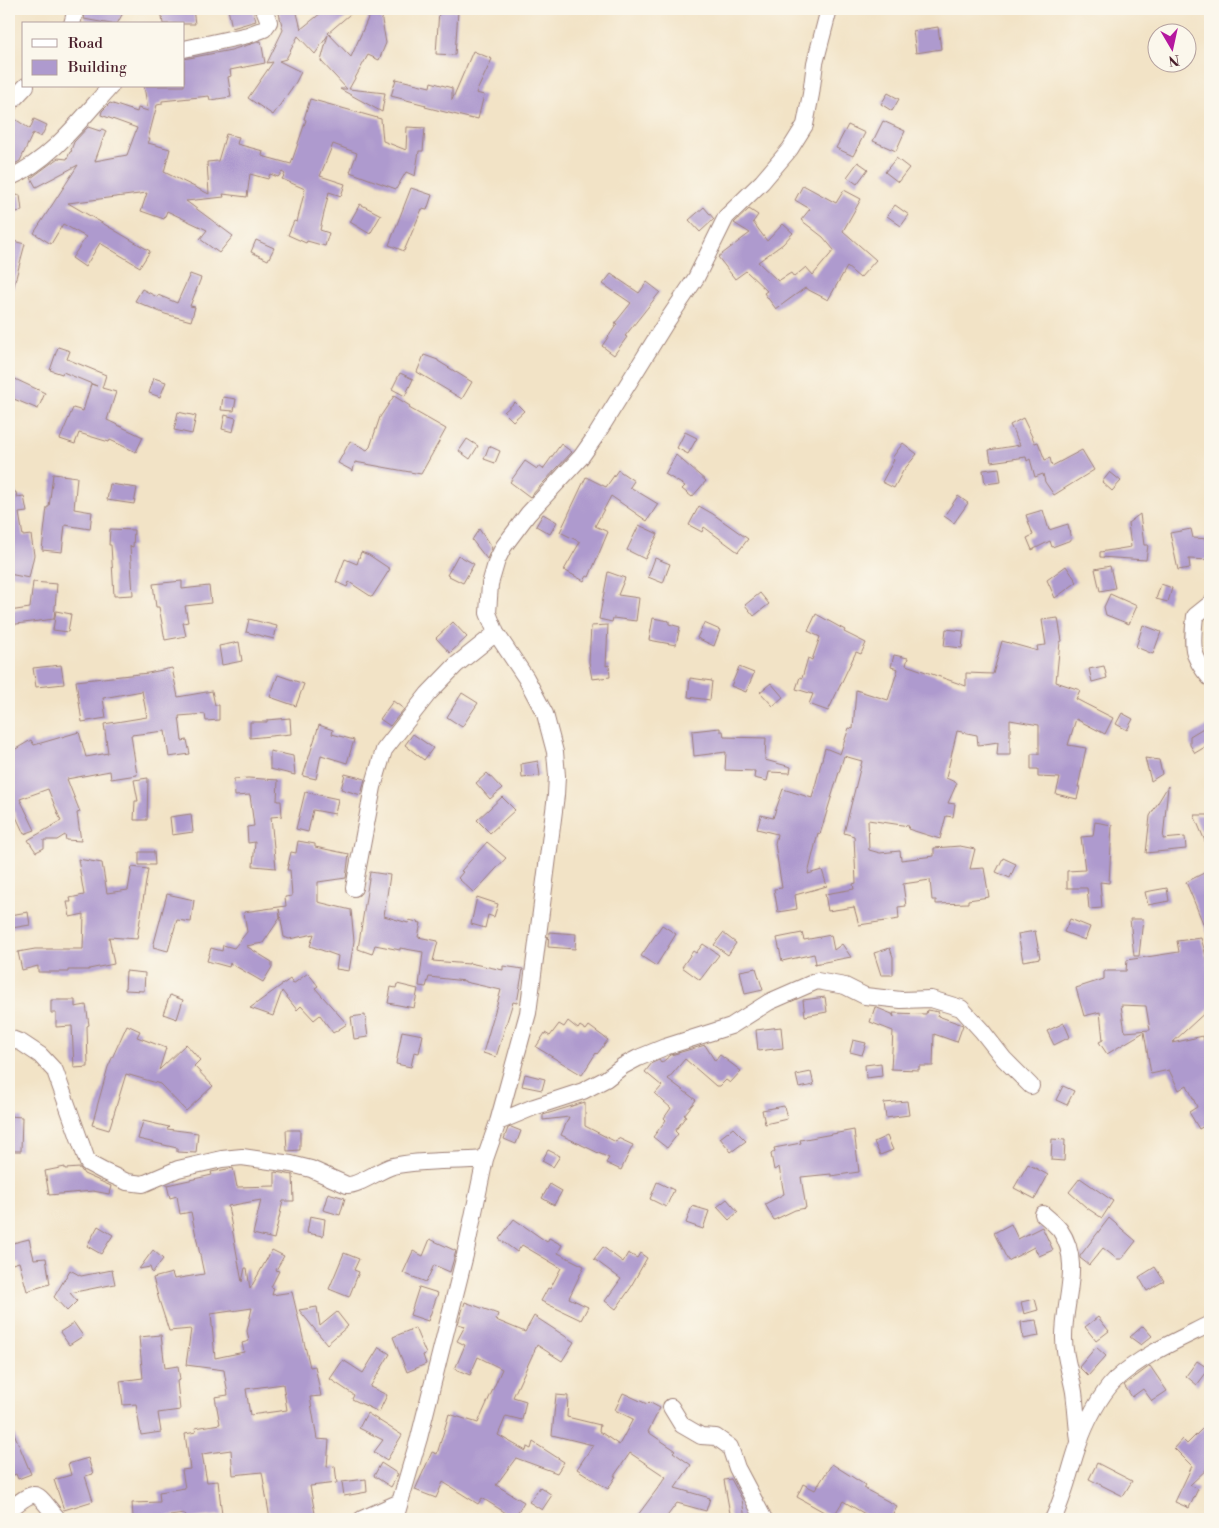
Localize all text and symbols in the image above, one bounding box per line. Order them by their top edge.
legend [22,22,185,88]
north arrow [1146,22,1196,72]
text: Road [68,34,103,53]
text: N [1167,50,1181,70]
text: Building [67,58,127,77]

